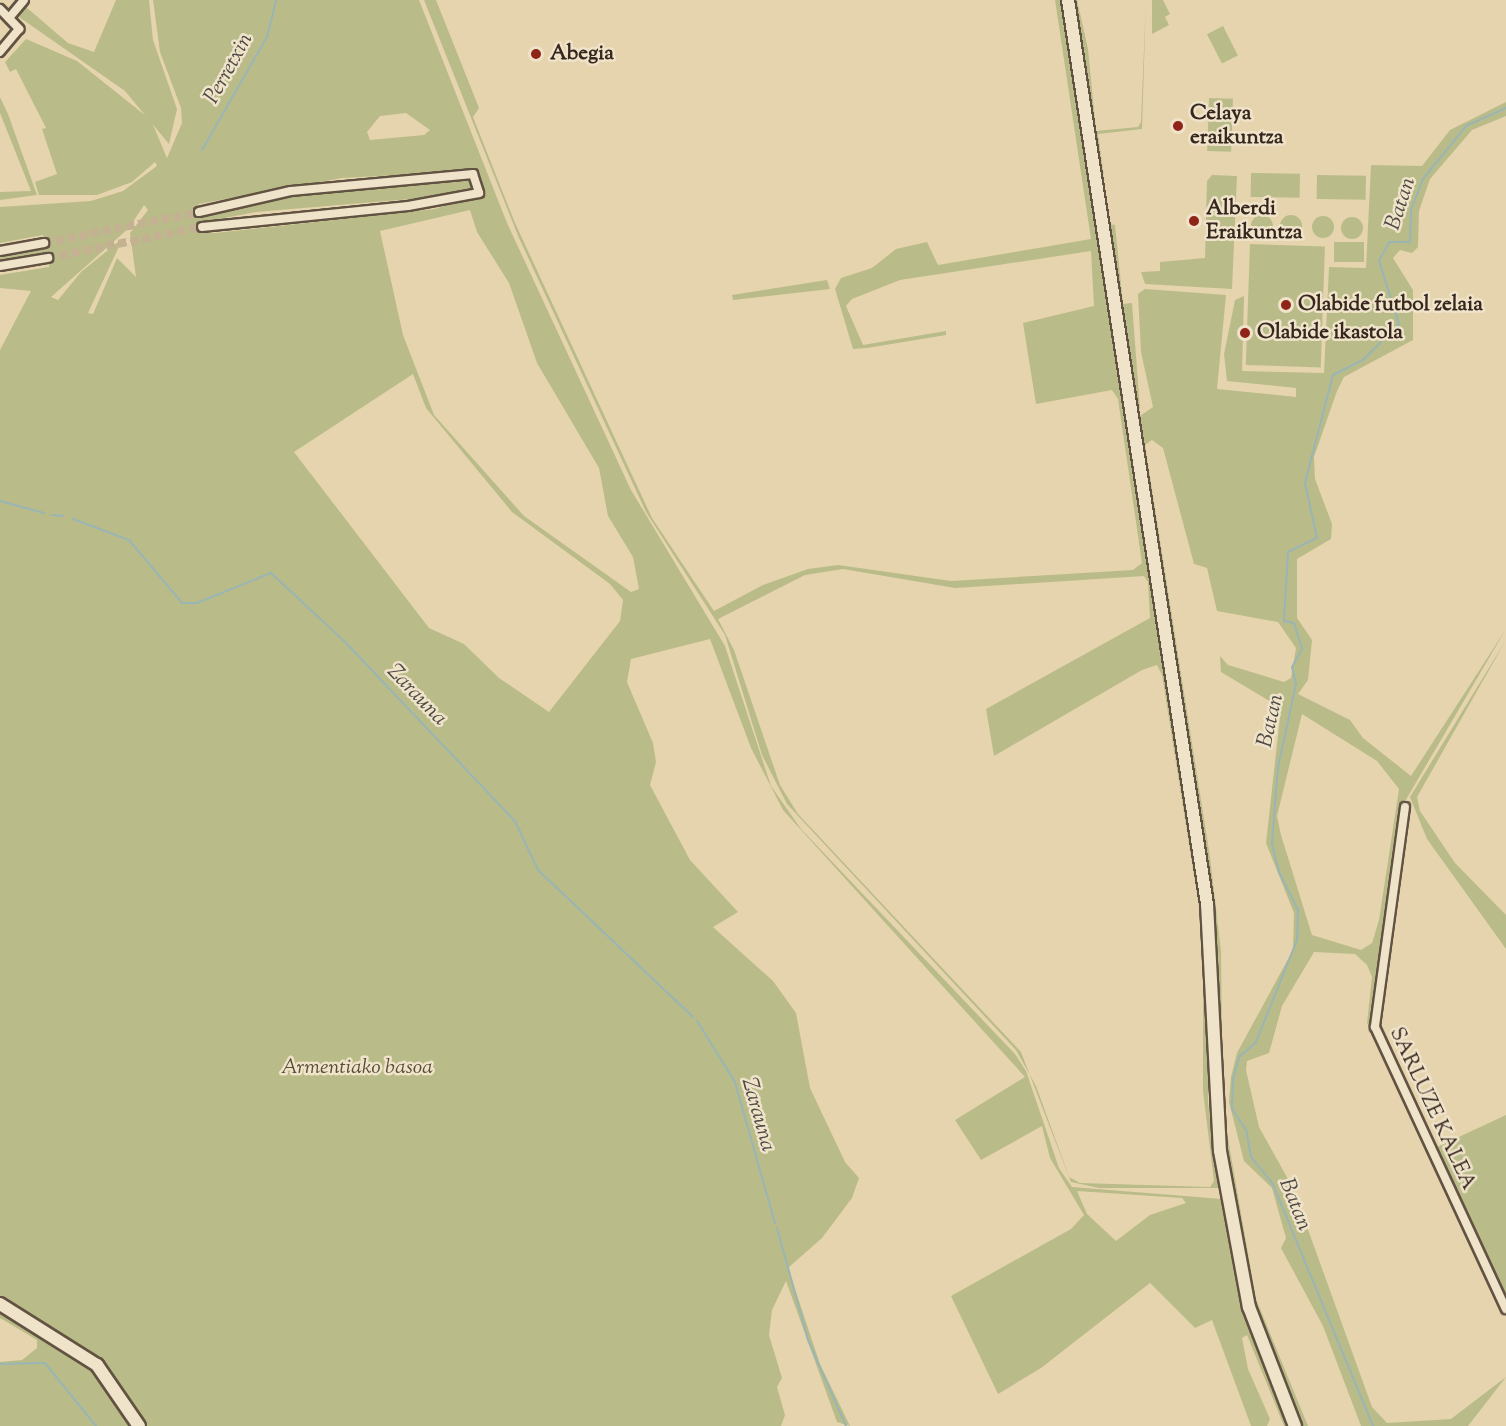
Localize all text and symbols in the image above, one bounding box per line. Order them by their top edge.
water label: Perretxin [200,29,260,109]
place label: Abegia [550,41,614,67]
marker: Abegia [527,45,545,63]
place label: Celaya eraikuntza [1190,101,1283,151]
marker: Celaya eraikuntza [1171,119,1185,133]
water label: Batan [1381,174,1423,234]
place label: Alberdi Eraikuntza [1206,196,1302,246]
marker: Alberdi Eraikuntza [1187,214,1201,228]
place label: Olabide futbol zelaia [1298,292,1483,318]
marker: Olabide futbol zelaia [1279,298,1293,312]
place label: Olabide ikastola [1257,320,1403,346]
marker: Olabide ikastola [1238,326,1252,340]
water label: Zarauna [380,660,452,732]
water label: Batan [1253,692,1291,750]
street label: SARLUZE KALEA [1383,1024,1481,1194]
park label: Armentiako basoa [281,1055,433,1081]
water label: Zarauna [734,1075,780,1155]
water label: Batan [1272,1175,1316,1235]

